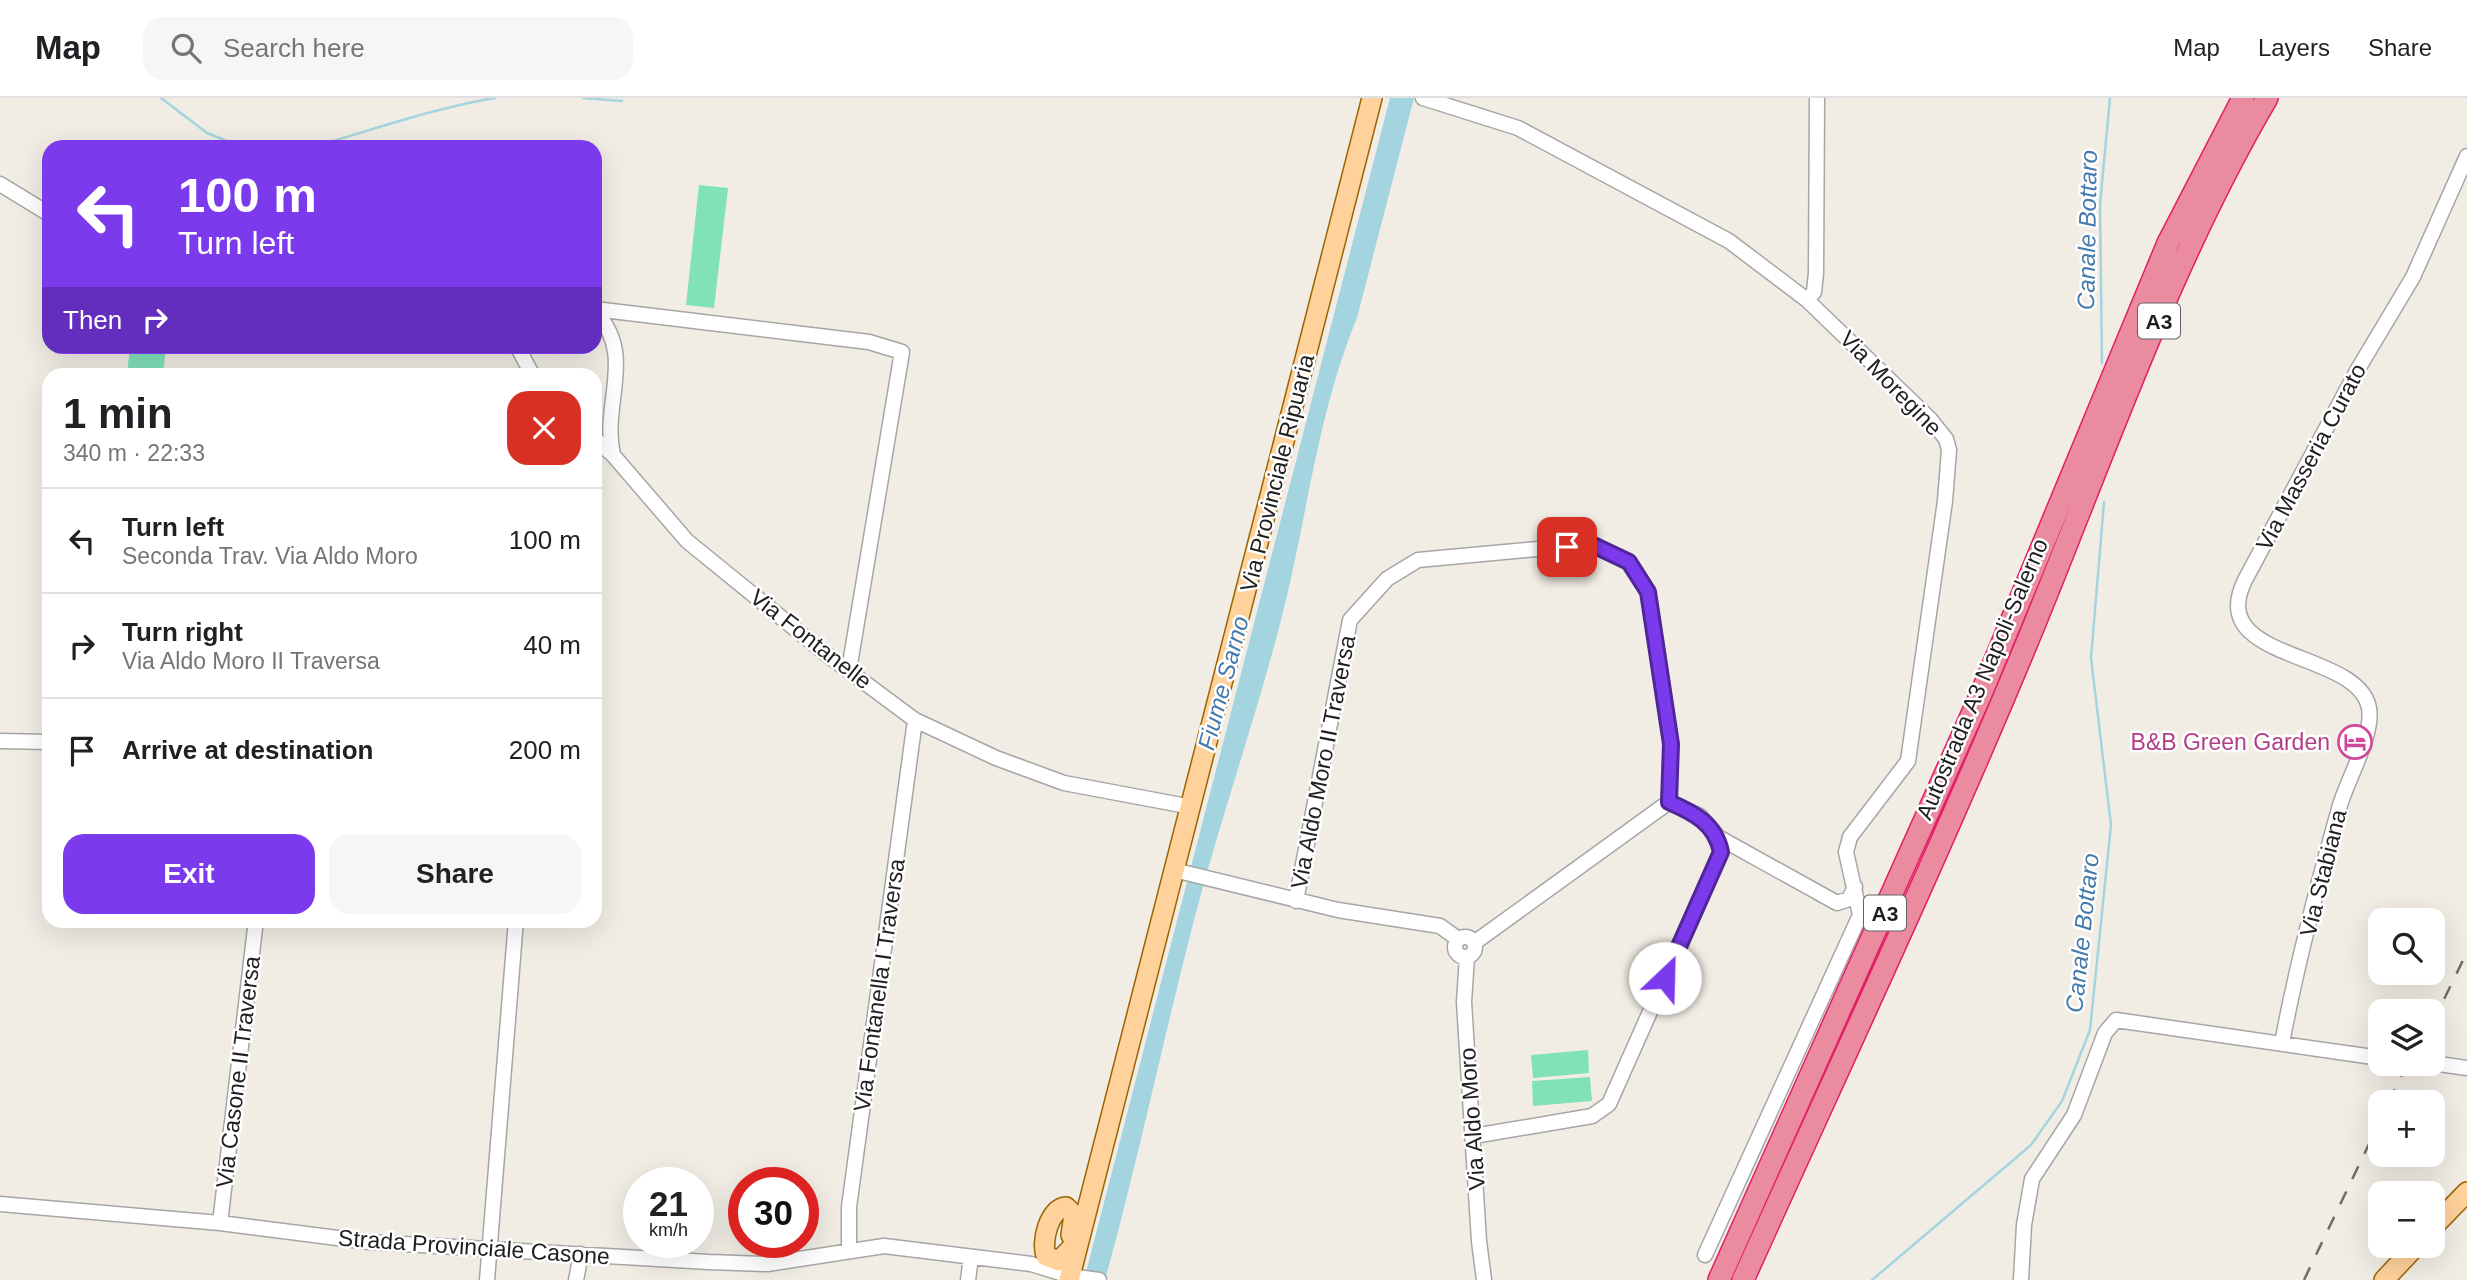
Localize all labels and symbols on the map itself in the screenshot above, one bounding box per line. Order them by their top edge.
water label: Canale Bottaro [2072,150,2102,310]
road number: A3 [2138,304,2180,339]
street label: Via Moregine [1835,325,1947,441]
street label: Via Provinciale Ripuaria [1235,351,1319,594]
street label: Via Masseria Curato [2251,359,2371,555]
pin [1537,517,1597,577]
street label: Autostrada A3 Napoli-Salerno [1911,534,2053,824]
street label: Via Fontanelle [745,584,877,694]
water label: Fiume Sarno [1192,613,1254,753]
street label: Via Aldo Moro II Traversa [1286,633,1360,891]
hotel icon: B&B Green Garden [2336,723,2374,761]
place label: B&B Green Garden [2131,729,2330,755]
street label: Via Stabiana [2295,807,2351,939]
water label: Canale Bottaro [2060,852,2104,1014]
street label: Via Fontanella I Traversa [848,857,910,1113]
road number: A3 [1864,896,1906,930]
position arrow [1628,941,1702,1015]
street label: Via Casone II Traversa [211,954,265,1189]
street label: Via Aldo Moro [1454,1047,1490,1191]
speed limit sign: 30 [728,1167,819,1258]
street label: Strada Provinciale Casone [337,1225,611,1269]

